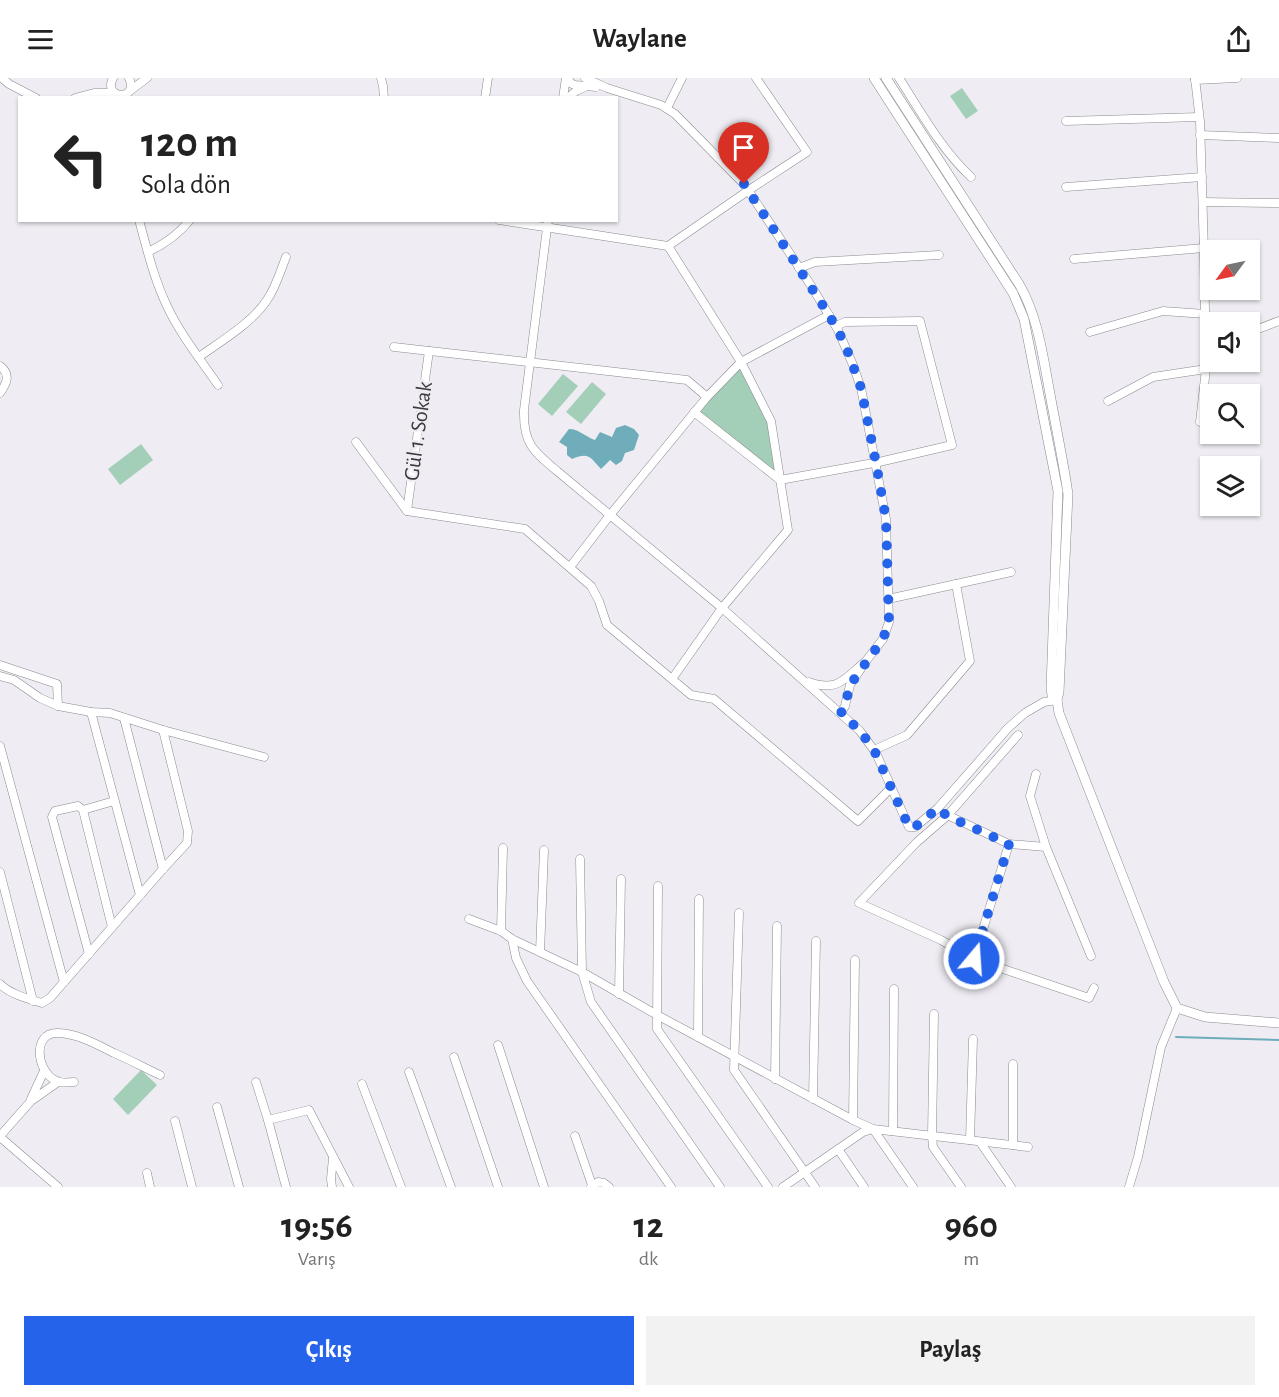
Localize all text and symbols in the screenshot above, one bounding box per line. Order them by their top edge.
icon: menu [24,23,57,56]
icon: share [1222,23,1255,56]
text: Waylane [592,25,687,52]
icon: left [42,120,120,198]
text: 120 m [141,122,238,164]
pin [718,122,769,184]
icon: arrive [727,131,760,164]
text: Sola dön [141,171,231,198]
north arrow [1200,240,1260,300]
map controls [1200,240,1260,516]
button: sound [1200,312,1260,372]
street label: Gül 1. Sokak [400,380,436,482]
button: search [1200,384,1260,444]
button: layers [1200,456,1260,516]
position arrow [942,927,1006,991]
text: 19:56 [281,1208,353,1244]
text: 12 [634,1208,663,1244]
text: 960 [944,1208,998,1244]
text: Varış [298,1249,336,1269]
text: dk [639,1249,658,1269]
text: m [963,1249,979,1269]
button: Çıkış [24,1316,634,1385]
button: Paylaş [646,1316,1255,1385]

